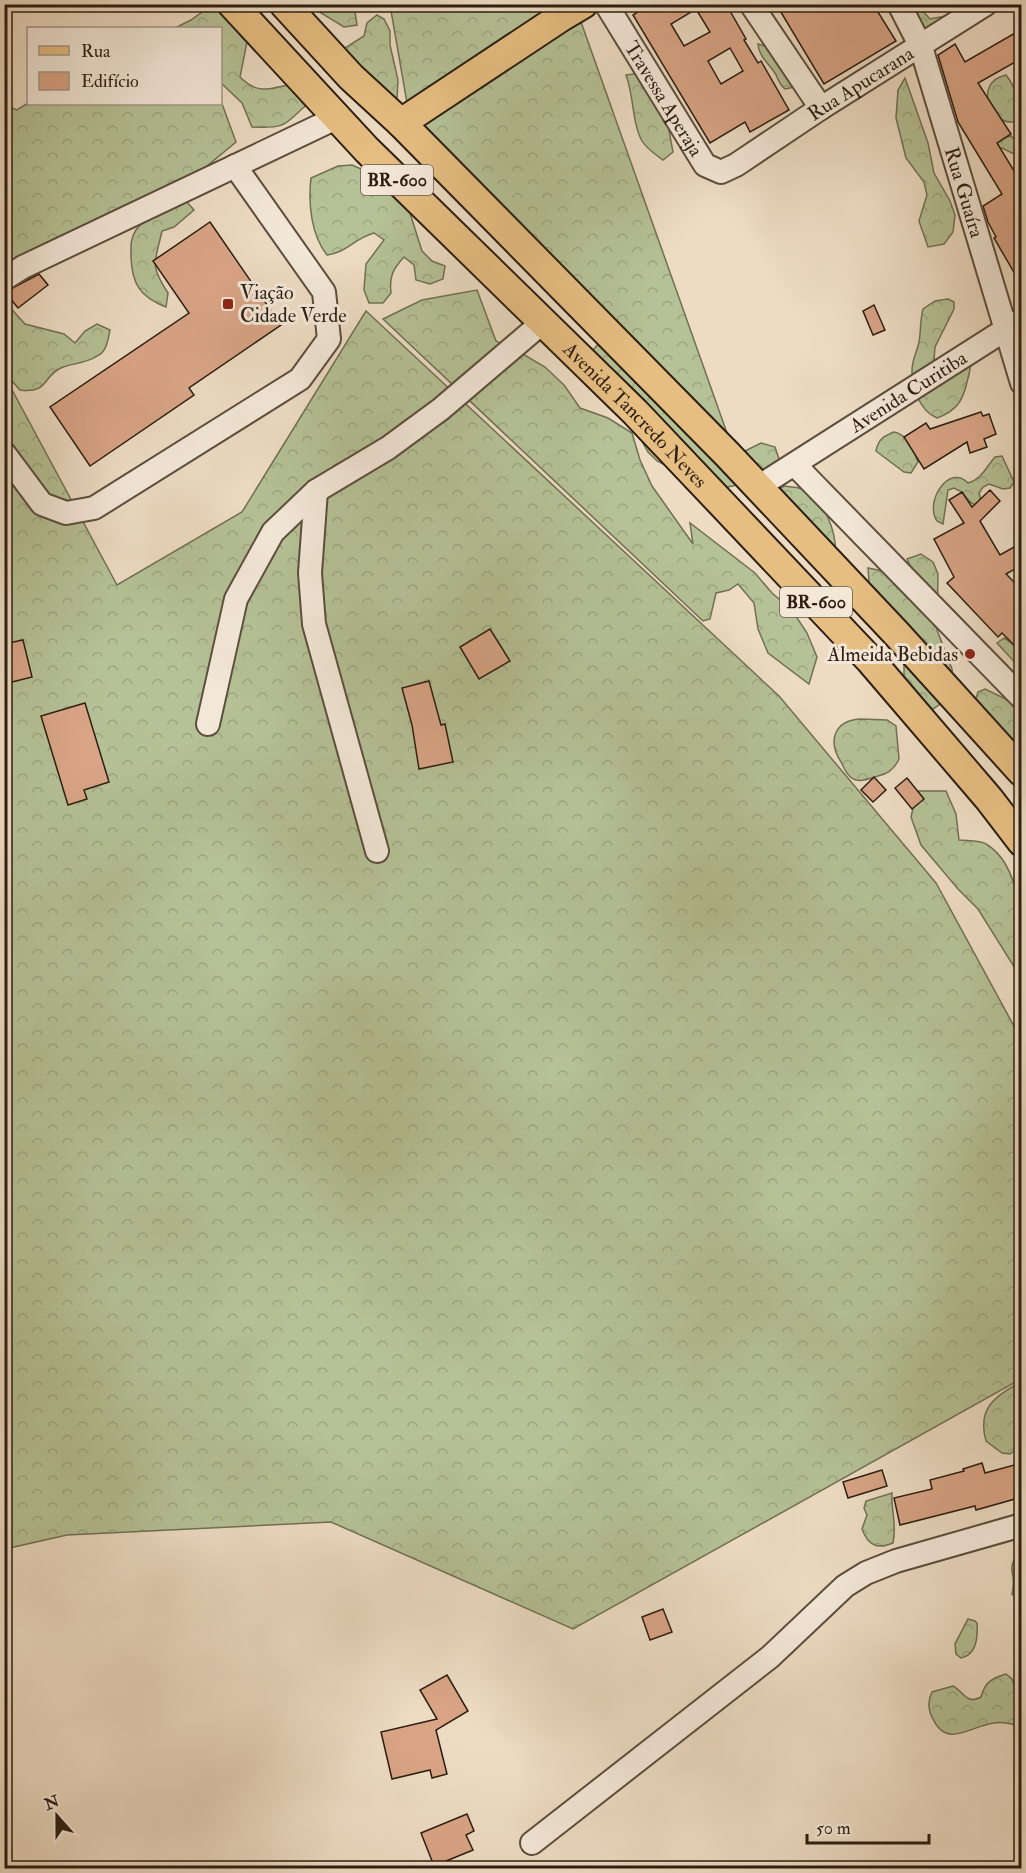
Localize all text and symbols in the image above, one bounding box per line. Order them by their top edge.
legend [27,27,222,105]
street label: Travessa Aperaja [619,36,709,161]
text: Rua [81,40,111,63]
street label: Rua Apucarana [803,40,919,126]
text: Edifício [81,70,139,93]
street label: Rua Guaíra [939,144,990,241]
road number: BR-600 [361,165,433,195]
place label: Viação Cidade Verde [240,280,347,328]
marker: Viação Cidade Verde [221,297,235,311]
street label: Avenida Tancredo Neves [557,336,713,493]
street label: Avenida Curitiba [844,344,972,439]
road number: BR-600 [780,587,852,617]
place label: Almeida Bebidas [827,642,958,667]
marker: Almeida Bebidas [963,647,977,661]
north arrow [27,1786,87,1846]
text: N [41,1791,63,1815]
scale bar [807,1807,928,1845]
text: 50 m [816,1817,851,1840]

